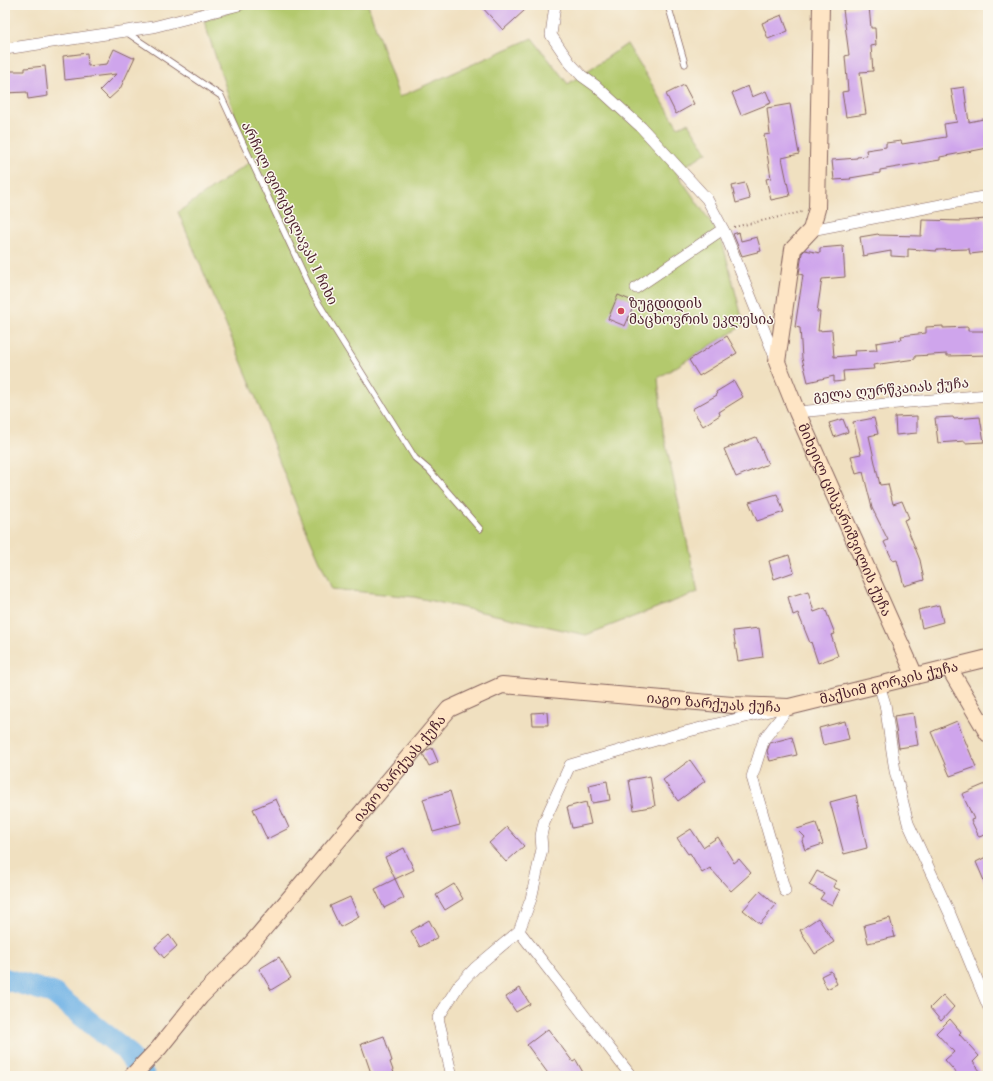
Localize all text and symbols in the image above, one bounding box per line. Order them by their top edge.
street label: არჩილ ფირცხელავას I ჩიხი [238,120,340,308]
place label: ზუგდიდის მაცხოვრის ეკლესია [629,297,774,328]
marker: ზუგდიდის მაცხოვრის ეკლესია [616,306,626,316]
street label: გელა ღურწკაიას ქუჩა [813,376,969,405]
street label: მიხეილ ცისკარიშვილის ქუჩა [795,422,893,619]
street label: მაქსიმ გორკის ქუჩა [818,660,960,707]
street label: იაგო ზარქუას ქუჩა [646,692,781,715]
street label: იაგო ზარქუას ქუჩა [351,713,449,825]

